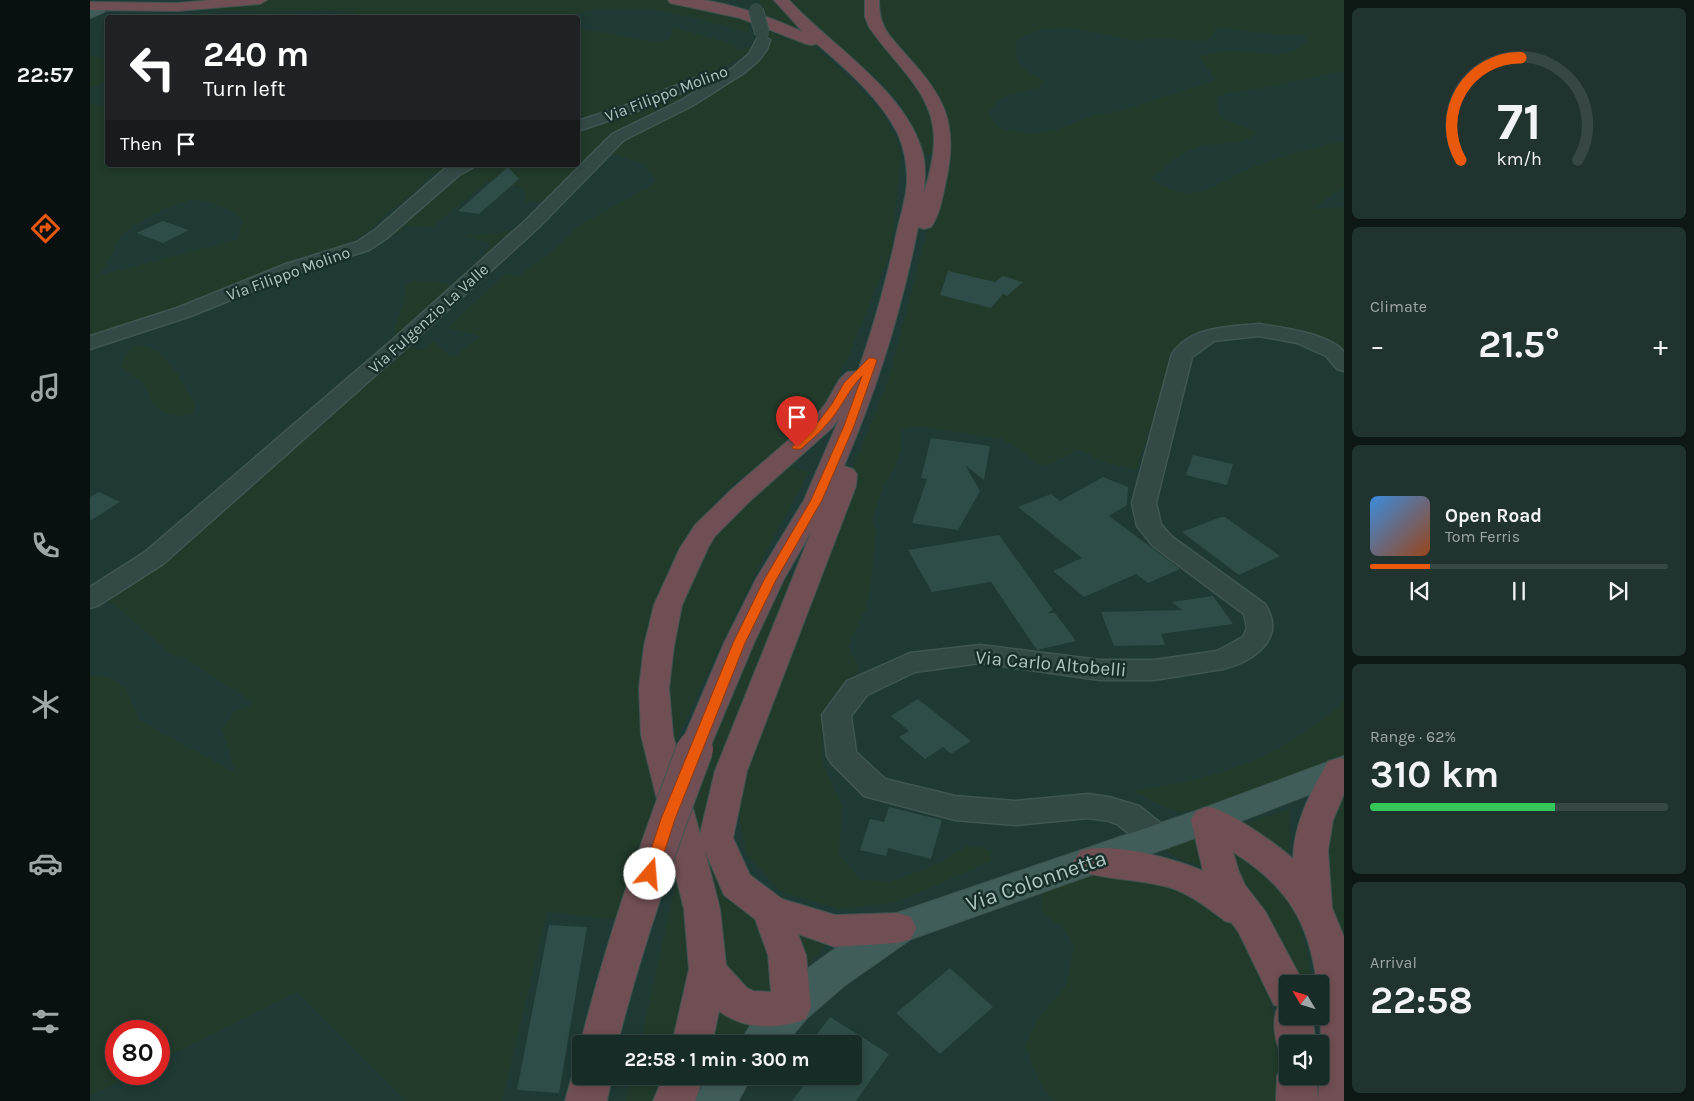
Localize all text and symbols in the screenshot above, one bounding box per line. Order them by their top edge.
text: 240 m [203,34,309,75]
icon: left [120,35,185,100]
street label: Via Filippo Molino [602,61,730,126]
text: 22:57 [17,62,73,88]
text: Turn left [203,76,286,102]
text: 71 [1497,91,1541,152]
icon: arrive [172,130,200,158]
text: Then [120,133,162,155]
text: km/h [1496,149,1542,170]
icon: directions [28,211,63,246]
street label: Via Filippo Molino [224,242,352,305]
street label: Via Fulgenzio La Valle [364,259,492,377]
text: Climate [1370,297,1427,316]
text: 21.5° [1478,322,1560,367]
text: − [1370,329,1385,362]
text: + [1653,329,1668,362]
icon: music [28,370,63,405]
pin [776,396,818,447]
icon: arrive [783,403,811,431]
text: Open Road [1445,505,1542,527]
text: Tom Ferris [1445,527,1520,546]
icon: phone [28,528,63,563]
icon: previous [1406,577,1434,605]
icon: pause [1505,577,1533,605]
icon: next [1604,577,1632,605]
street label: Via Carlo Altobelli [974,646,1127,682]
icon: climate [28,687,63,722]
text: Range · 62% [1370,727,1456,746]
text: 310 km [1370,752,1499,797]
street label: Via Colonnetta [963,845,1110,917]
icon: car [28,846,63,881]
position arrow [623,847,675,899]
text: Arrival [1370,953,1417,972]
north arrow [1279,975,1329,1025]
map controls [1279,975,1329,1085]
text: 22:58 [1370,978,1473,1023]
icon: filters [28,1004,63,1039]
speed limit sign: 80 [105,1020,170,1085]
button: sound [1279,1035,1329,1085]
text: 22:58 · 1 min · 300 m [624,1049,810,1071]

